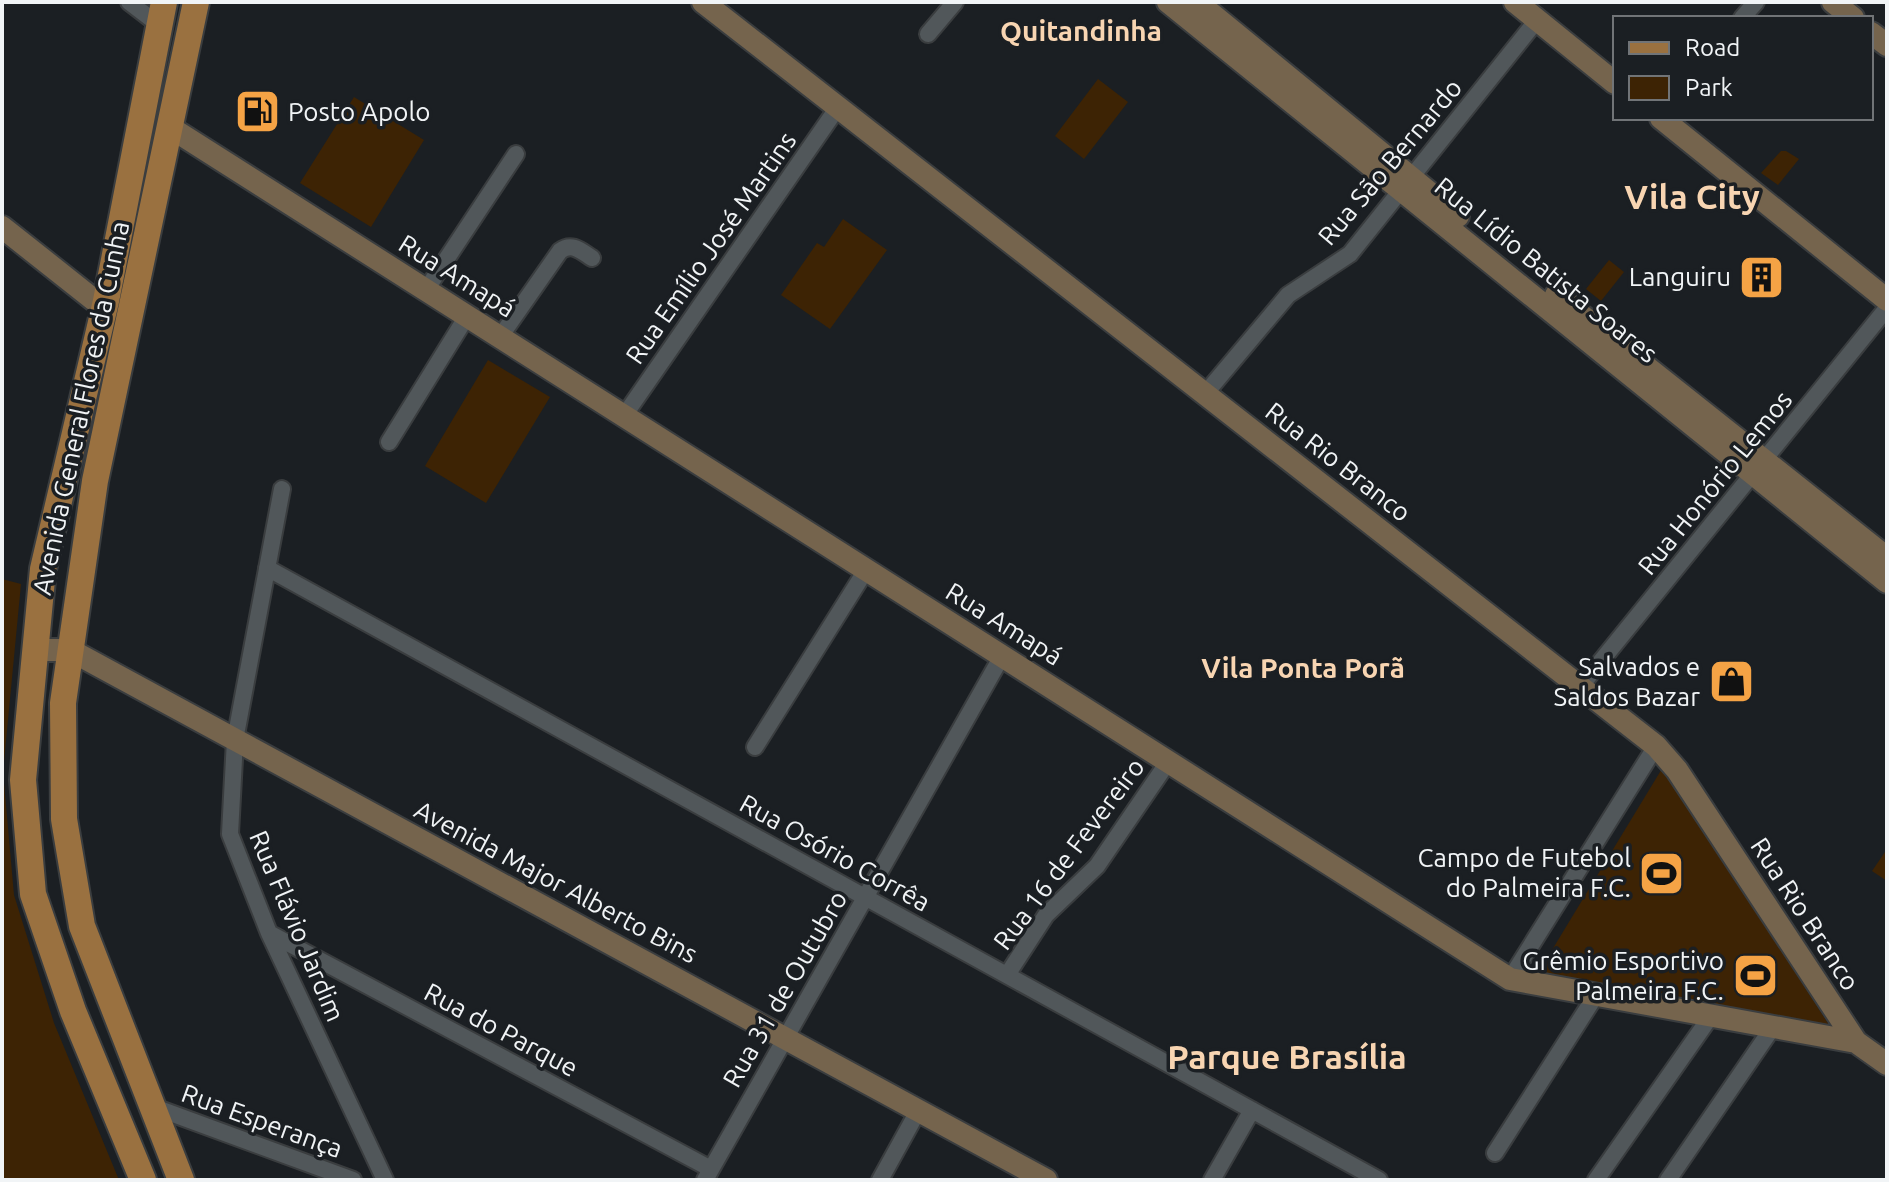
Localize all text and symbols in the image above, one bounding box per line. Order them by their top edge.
district label: Quitandinha [1000,15,1162,46]
legend [1613,16,1873,120]
text: Road [1685,34,1740,61]
street label: Rua São Bernardo [1312,73,1467,251]
text: Park [1685,74,1733,101]
fuel station icon: Posto Apolo [233,88,281,136]
place label: Posto Apolo [288,97,430,126]
street label: Rua Emílio José Martins [620,126,802,369]
street label: Rua Lídio Batista Soares [1429,171,1663,368]
district label: Vila City [1624,177,1760,215]
street label: Avenida General Flores da Cunha [27,218,134,597]
street label: Rua Amapá [394,228,521,323]
building icon: Languiru [1738,253,1786,301]
place label: Languiru [1629,262,1731,291]
street label: Rua Honório Lemos [1632,385,1797,580]
street label: Rua Rio Branco [1260,396,1417,527]
street label: Rua Amapá [941,576,1068,671]
district label: Vila Ponta Porã [1201,652,1405,683]
place label: Salvados e Saldos Bazar [1554,652,1700,711]
shop icon: Salvados e Saldos Bazar [1707,658,1755,706]
street label: Rua 16 de Fevereiro [987,752,1150,955]
street label: Rua Osório Corrêa [735,788,935,917]
street label: Avenida Major Alberto Bins [410,795,703,969]
street label: Rua Flávio Jardim [244,826,351,1026]
street label: Rua Rio Branco [1745,832,1865,995]
place label: Campo de Futebol do Palmeira F.C. [1417,843,1631,902]
sports icon: Campo de Futebol do Palmeira F.C. [1638,849,1686,897]
street label: Rua 31 de Outubro [717,886,852,1092]
place label: Grêmio Esportivo Palmeira F.C. [1522,946,1724,1005]
sports icon: Grêmio Esportivo Palmeira F.C. [1731,952,1779,1000]
street label: Rua do Parque [420,977,583,1082]
district label: Parque Brasília [1167,1037,1407,1075]
street label: Rua Esperança [178,1078,347,1163]

